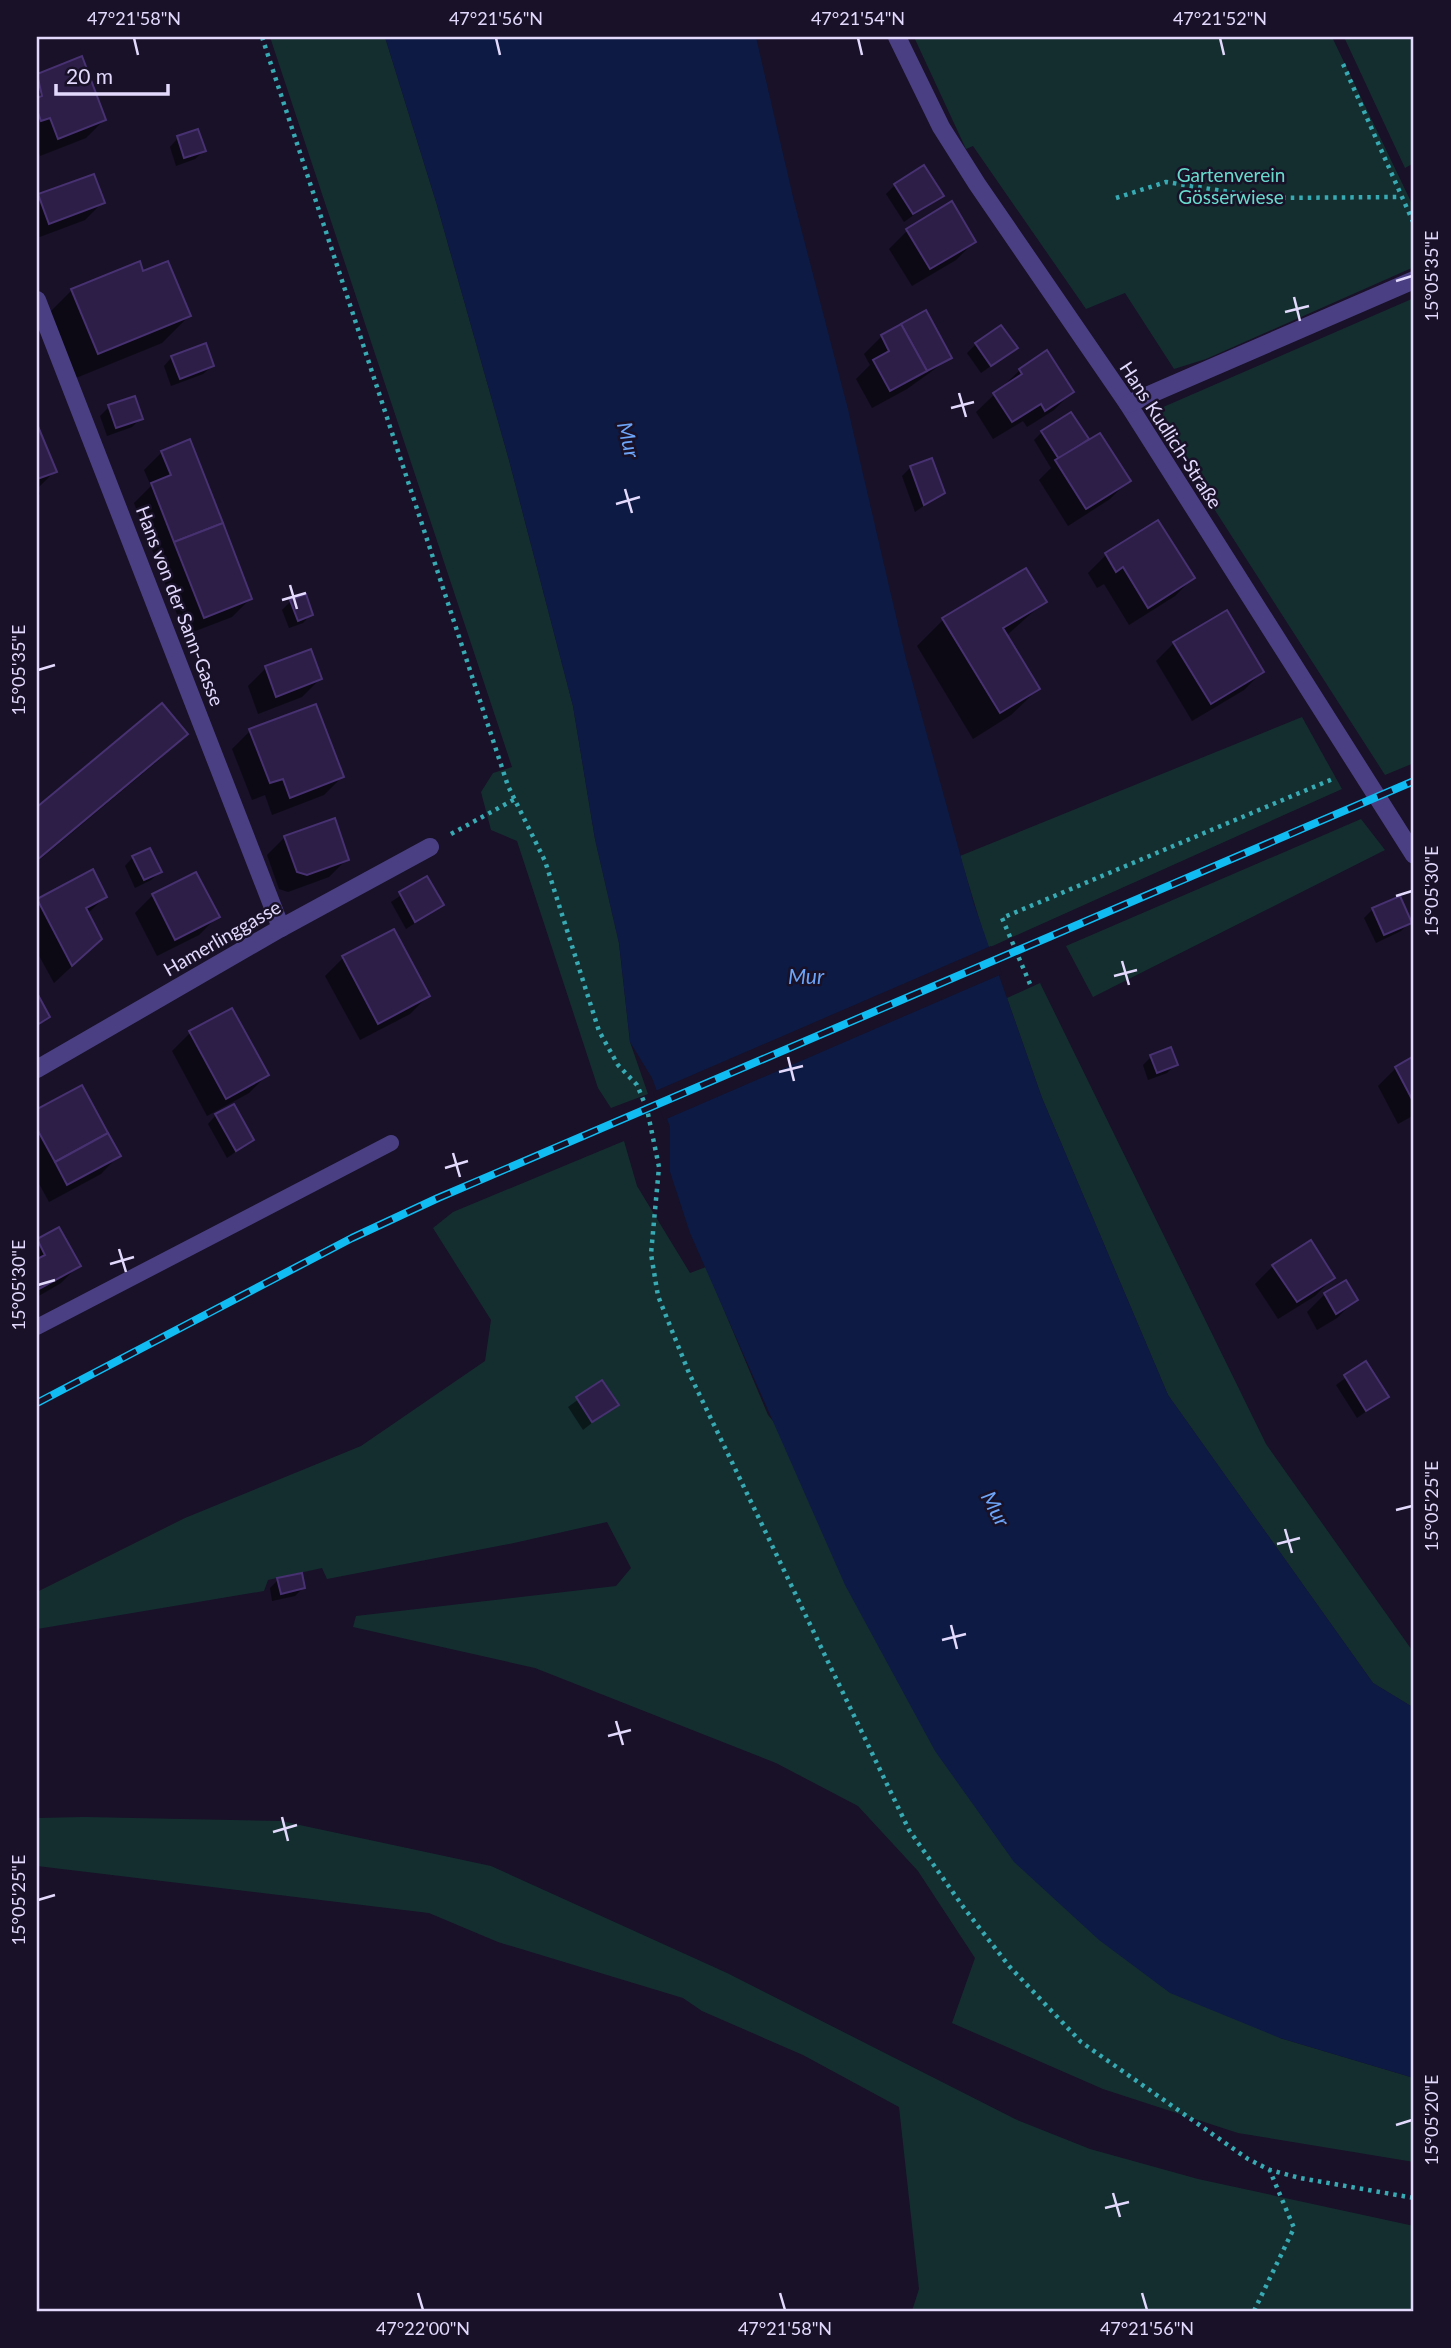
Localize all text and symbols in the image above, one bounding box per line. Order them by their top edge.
text: 47°21'58"N [87,7,181,29]
text: 47°21'56"N [449,7,543,29]
text: 47°21'54"N [811,7,905,29]
text: 47°21'52"N [1173,7,1267,29]
scale bar [56,52,168,96]
text: 20 m [66,63,113,88]
park label: Gartenverein Gösserwiese [1177,163,1285,208]
text: 15°05'35"E [1420,231,1442,321]
street label: Hans Kudlich-Straße [1115,357,1227,512]
water label: Mur [613,419,646,461]
street label: Hans von der Sann-Gasse [132,503,229,709]
text: 15°05'35"E [7,625,29,715]
text: 15°05'30"E [1420,846,1442,936]
street label: Hamerlinggasse [159,895,284,980]
water label: Mur [788,963,825,988]
text: 15°05'30"E [7,1240,29,1330]
text: 15°05'25"E [1420,1461,1442,1551]
water label: Mur [977,1486,1016,1531]
text: 15°05'25"E [7,1855,29,1945]
text: 15°05'20"E [1420,2075,1442,2165]
text: 47°22'00"N [376,2317,470,2339]
text: 47°21'58"N [738,2317,832,2339]
text: 47°21'56"N [1100,2317,1194,2339]

